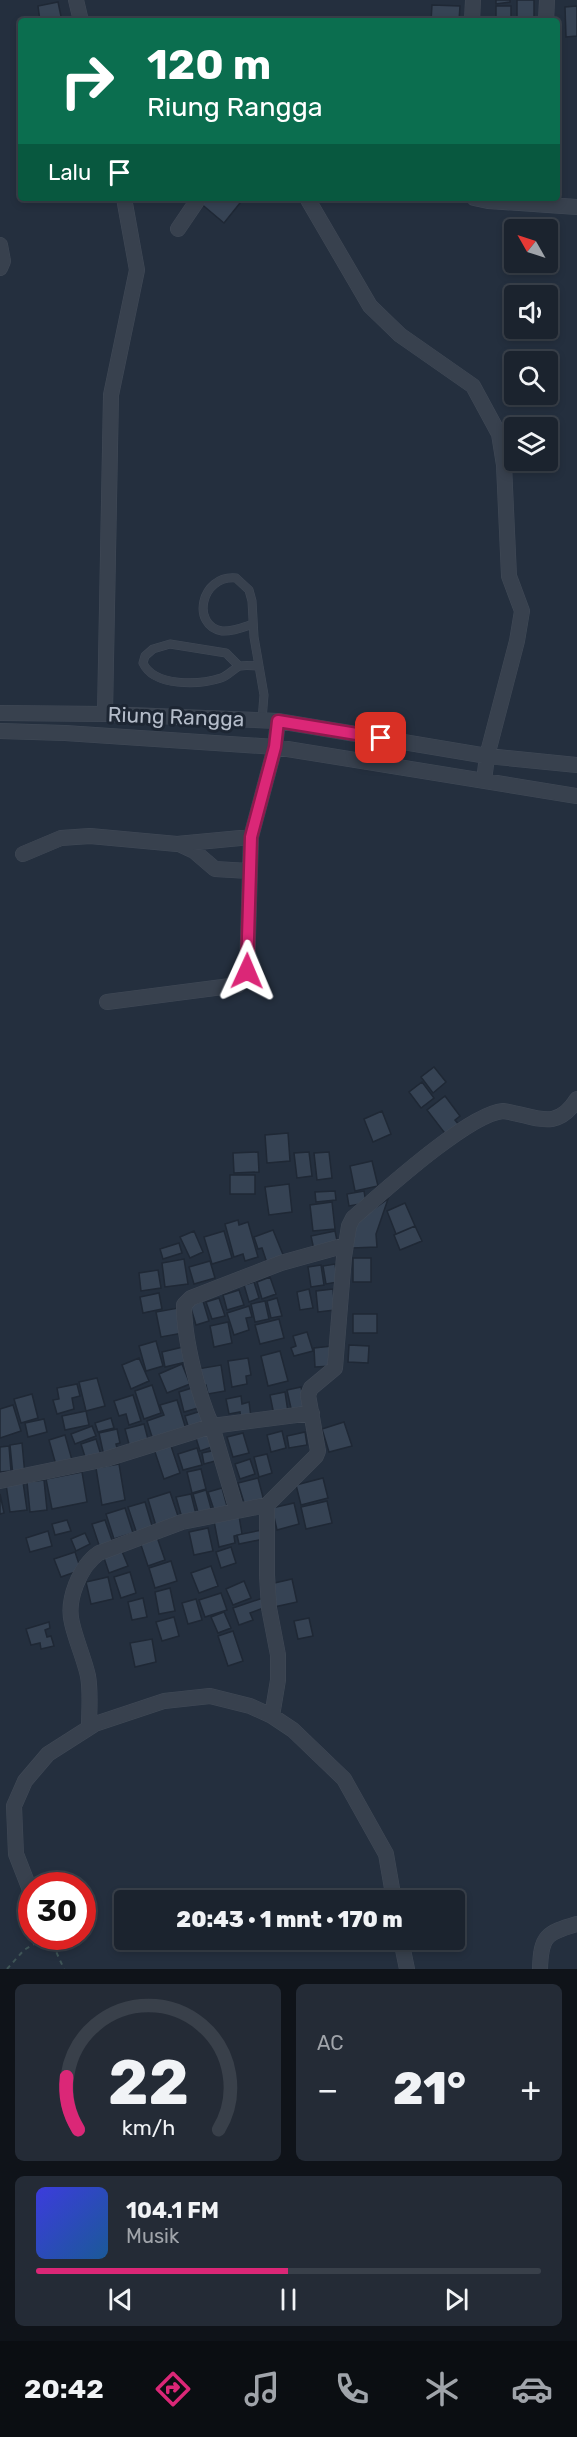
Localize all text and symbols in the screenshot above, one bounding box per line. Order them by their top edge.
text: 120 m [147,40,271,90]
icon: right [48,42,126,120]
text: Riung Rangga [147,91,323,123]
icon: arrive [103,156,136,189]
text: Lalu [48,159,91,186]
north arrow [504,219,558,273]
map controls [504,219,558,471]
button: sound [504,285,558,339]
button: search [504,351,558,405]
button: layers [504,417,558,471]
street label: Riung Rangga [107,702,245,731]
pin [355,712,406,763]
icon: arrive [364,721,397,754]
position arrow [215,939,279,1003]
speed limit sign: 30 [18,1872,96,1950]
text: 20:43 · 1 mnt · 170 m [176,1906,403,1933]
text: AC [317,2031,343,2055]
text: 22 [107,2046,189,2120]
text: 21° [393,2062,466,2115]
text: − [317,2070,338,2109]
text: + [520,2070,541,2109]
text: km/h [121,2115,175,2140]
text: 104.1 FM [126,2197,219,2224]
text: Musik [126,2224,179,2248]
icon: previous [104,2283,137,2316]
icon: pause [272,2283,305,2316]
icon: next [440,2283,473,2316]
icon: directions [152,2368,194,2410]
icon: music [241,2368,283,2410]
icon: phone [331,2368,373,2410]
icon: climate [421,2368,463,2410]
icon: car [511,2368,553,2410]
text: 20:42 [24,2373,104,2405]

